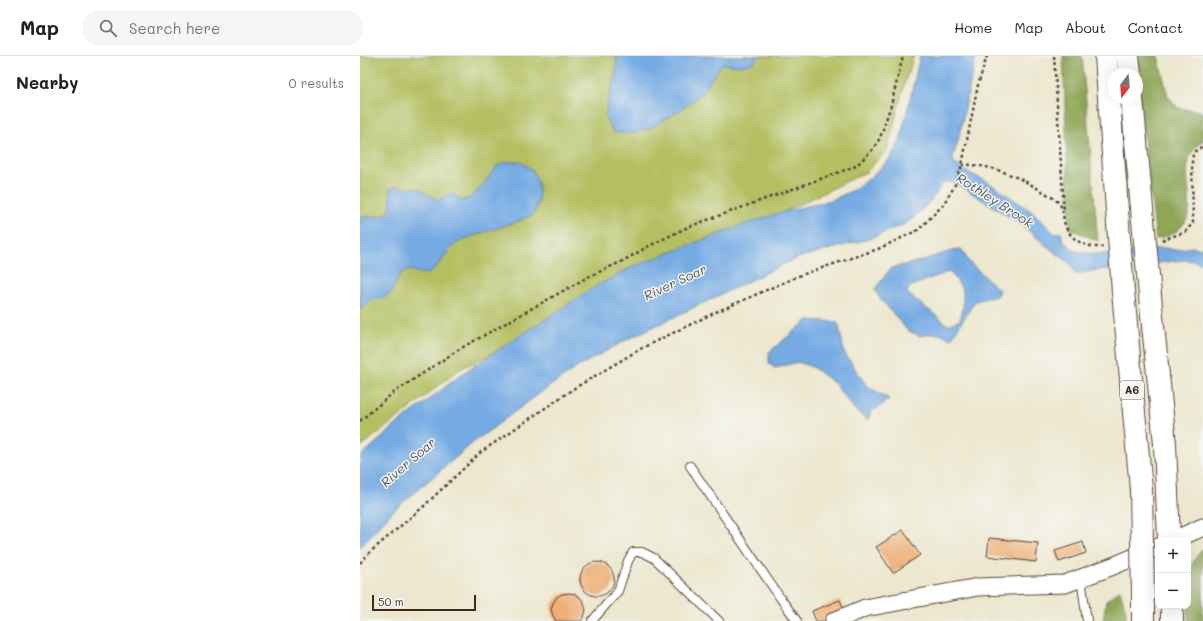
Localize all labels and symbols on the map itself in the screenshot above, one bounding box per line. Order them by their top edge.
north arrow [1107,68,1143,104]
water label: Rothley Brook [954,168,1038,231]
water label: River Soar [641,259,709,304]
road number: A6 [1120,381,1144,399]
water label: River Soar [377,433,439,490]
scale bar [372,593,476,612]

